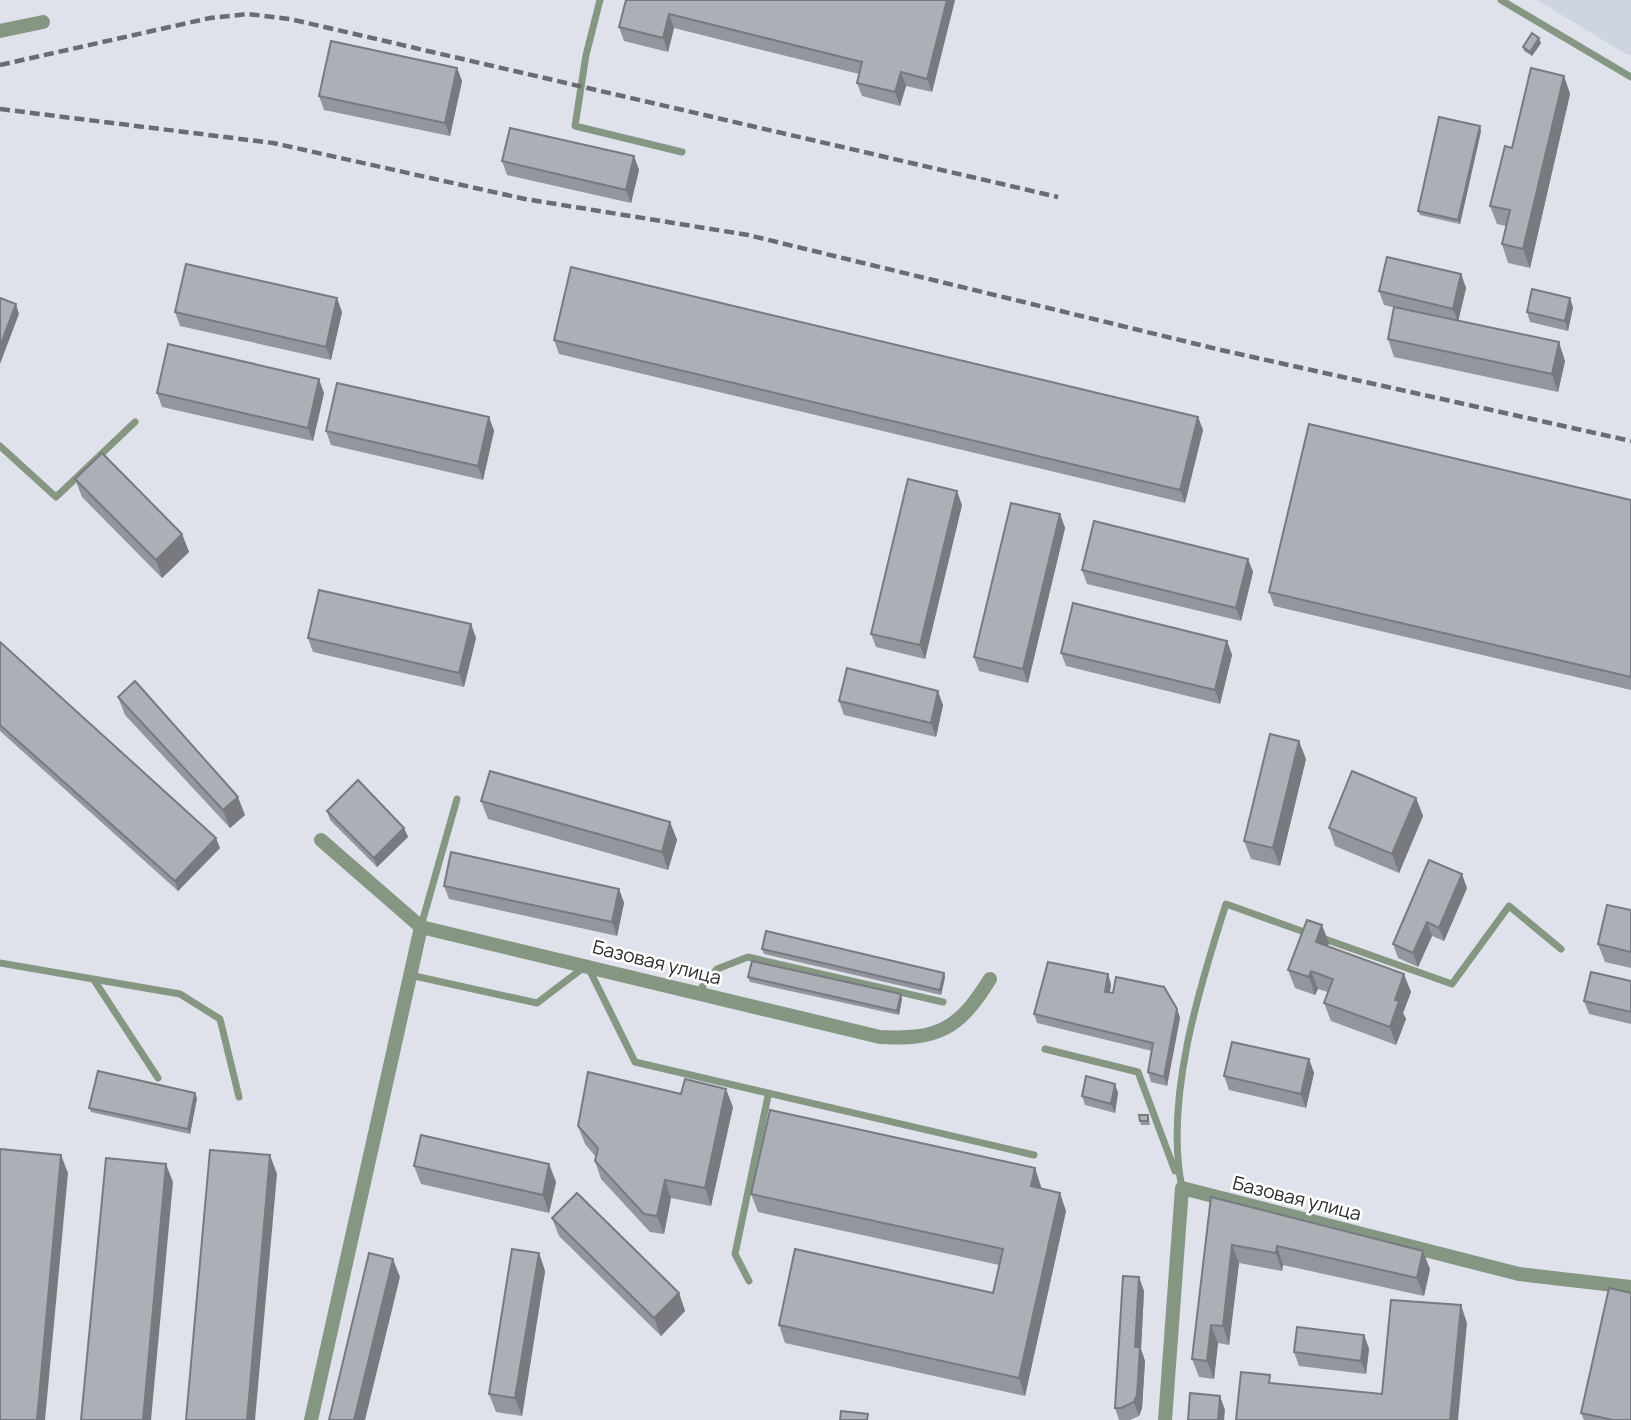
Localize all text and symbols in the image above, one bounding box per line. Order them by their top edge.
street label: Базовая улица [590,933,724,991]
street label: Базовая улица [1230,1169,1364,1227]

